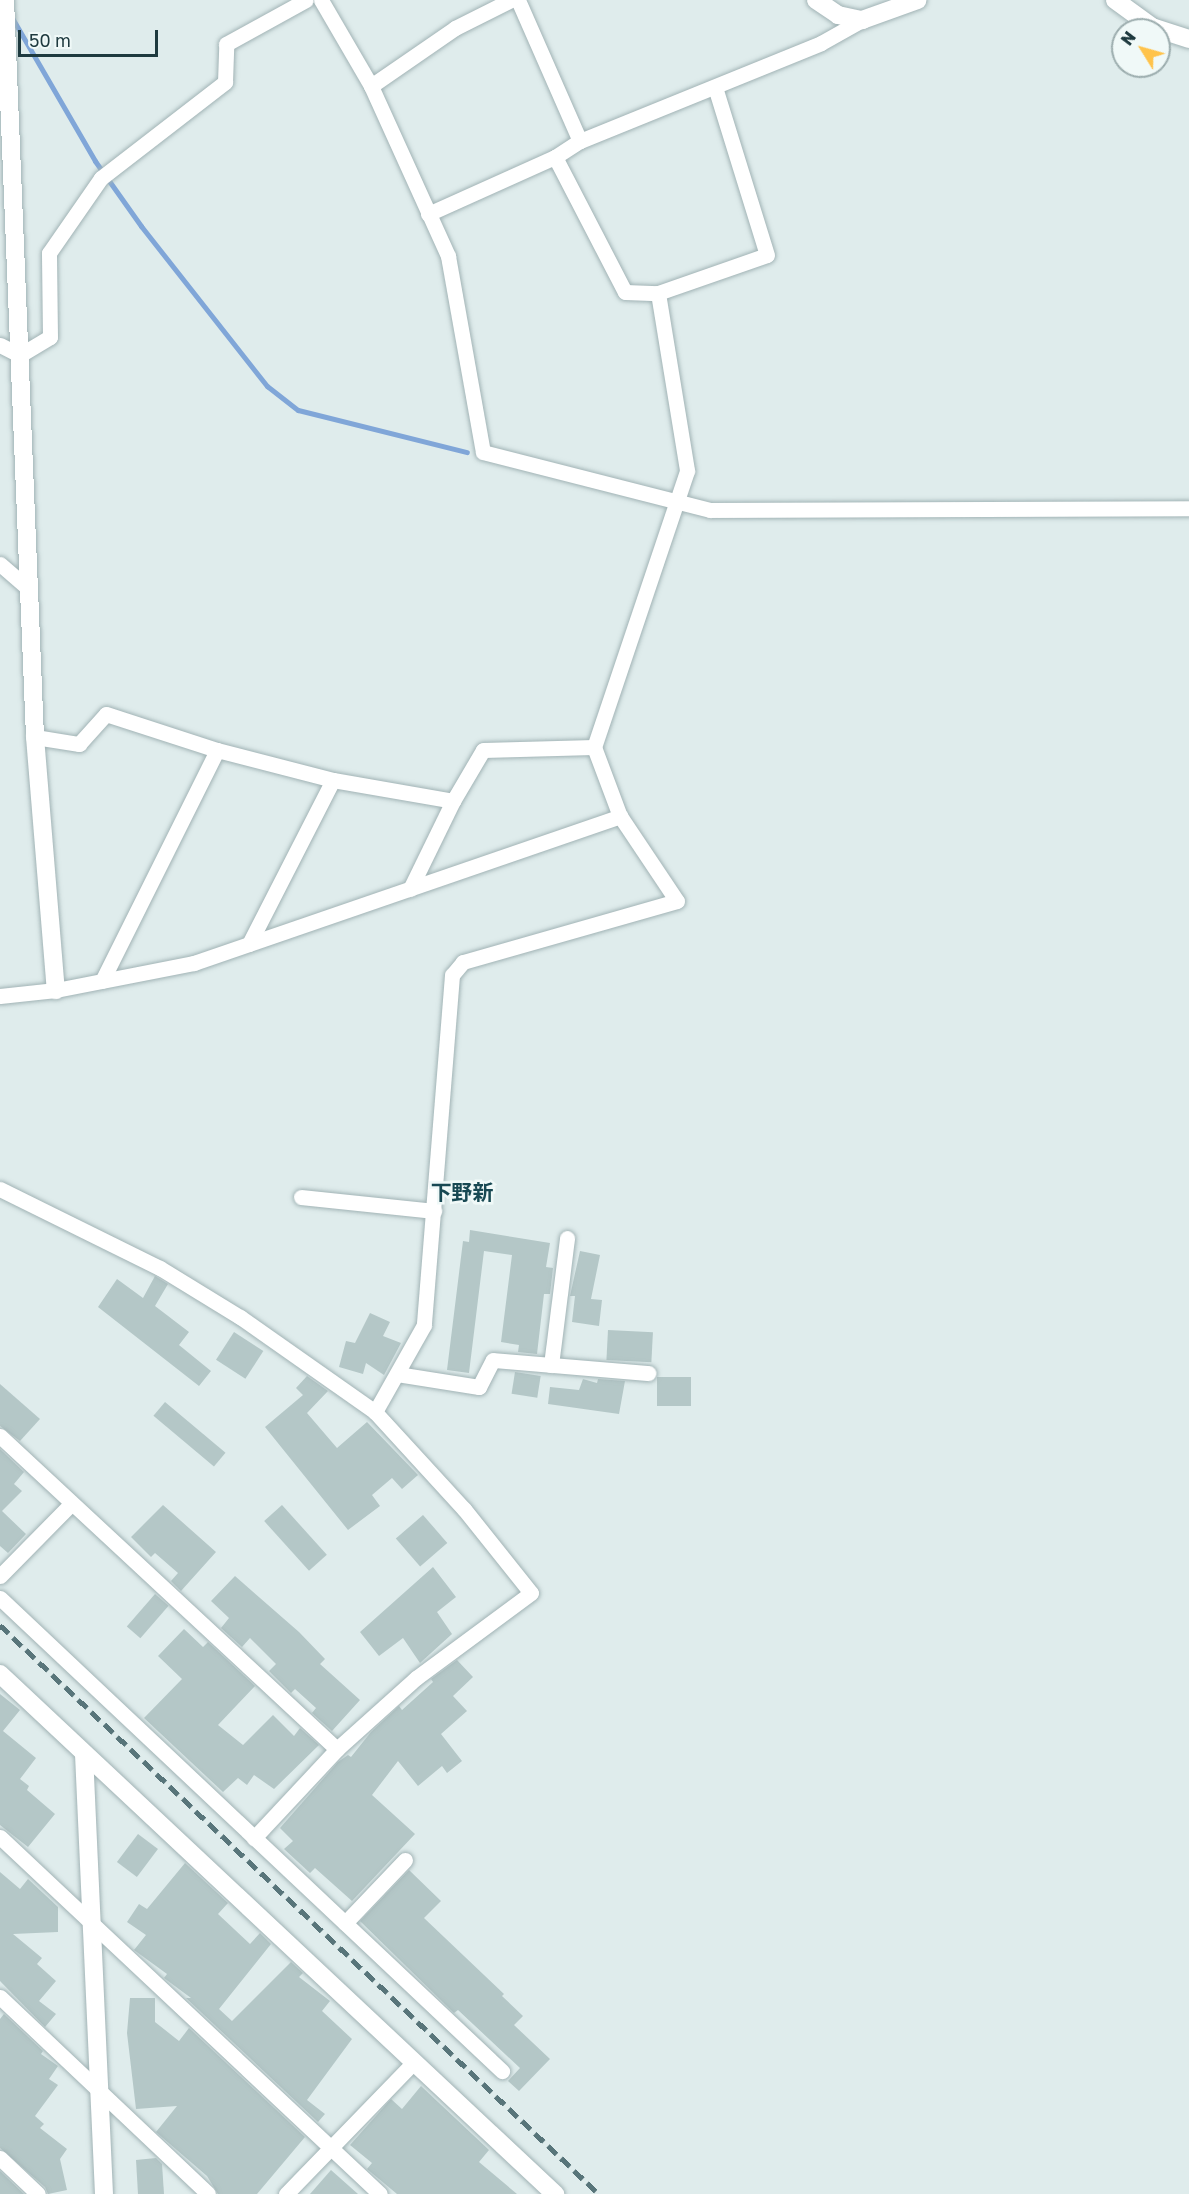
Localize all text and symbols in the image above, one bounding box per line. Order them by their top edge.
scale bar [21,18,160,56]
north arrow [1111,18,1171,78]
text: N [1117,27,1140,49]
text: 50 m [29,29,71,51]
district label: 下野新 [431,1179,493,1205]

